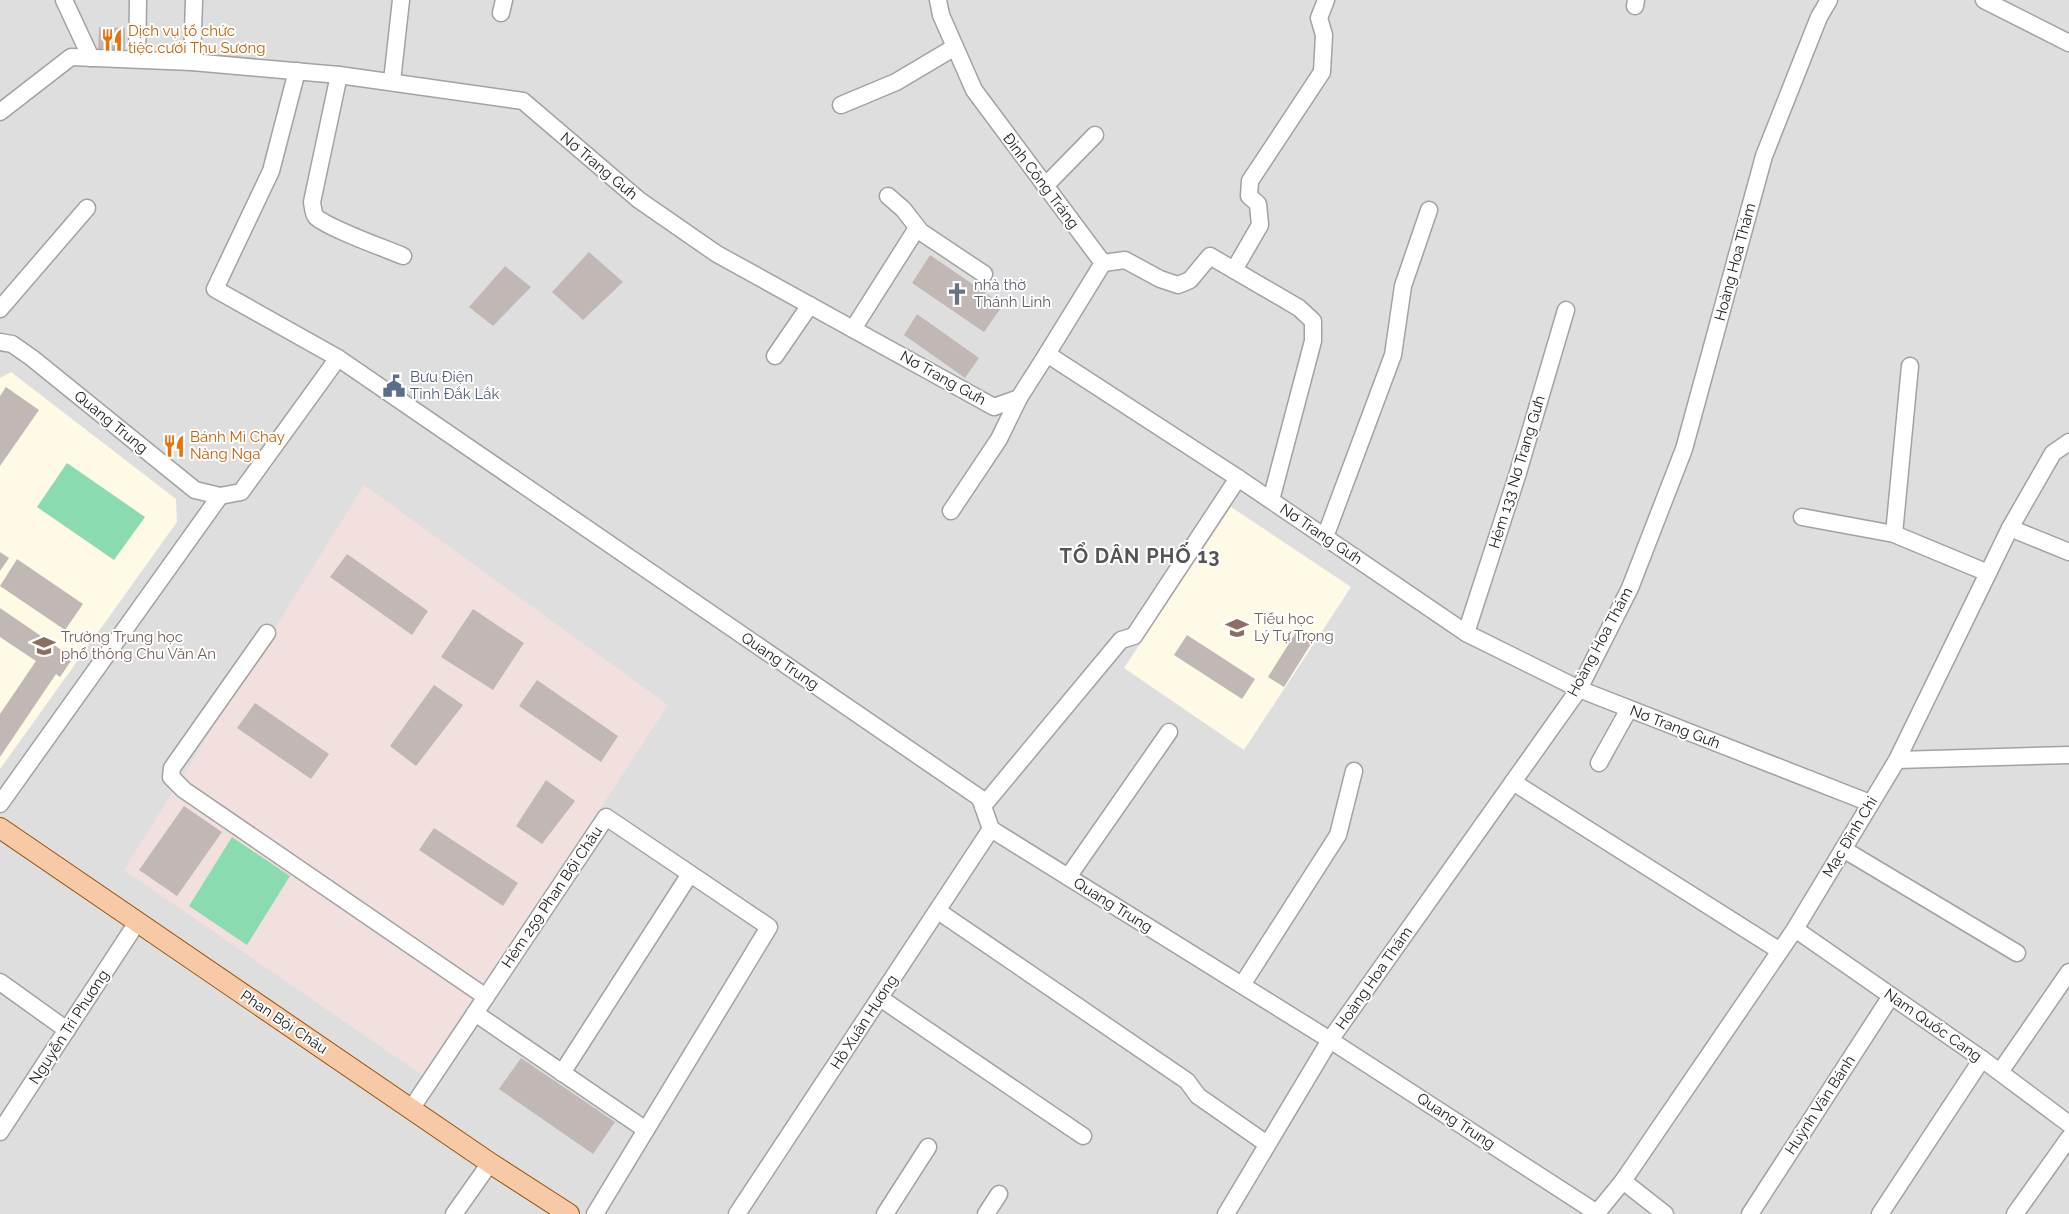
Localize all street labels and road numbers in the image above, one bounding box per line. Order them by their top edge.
street label: Nơ Trang Gưh [557,128,641,204]
street label: Đinh Công Tráng [999,130,1083,232]
street label: Hoàng Hoa Thám [1711,201,1759,323]
street label: Nơ Trang Gưh [897,347,989,409]
street label: Quang Trung [70,387,152,457]
street label: Hẻm 133 Nơ Trang Gưh [1485,393,1549,551]
street label: Nơ Trang Gưh [1276,500,1366,568]
street label: Hoàng Hoa Thám [1564,584,1636,700]
street label: Quang Trung [738,628,822,694]
street label: Nơ Trang Gưh [1627,702,1723,752]
street label: Mạc Đĩnh Chi [1819,793,1881,881]
street label: Hẻm 259 Phan Bội Châu [498,823,606,971]
street label: Quang Trung [1070,874,1156,936]
street label: Hoàng Hoa Thám [1332,923,1416,1033]
street label: Nguyễn Tri Phương [25,966,113,1088]
street label: Hồ Xuân Hương [827,971,901,1073]
street label: Nam Quốc Cang [1881,985,1985,1065]
street label: Phan Bội Châu [237,986,331,1058]
street label: Huỳnh Văn Bánh [1781,1052,1859,1158]
street label: Quang Trung [1413,1089,1499,1153]

